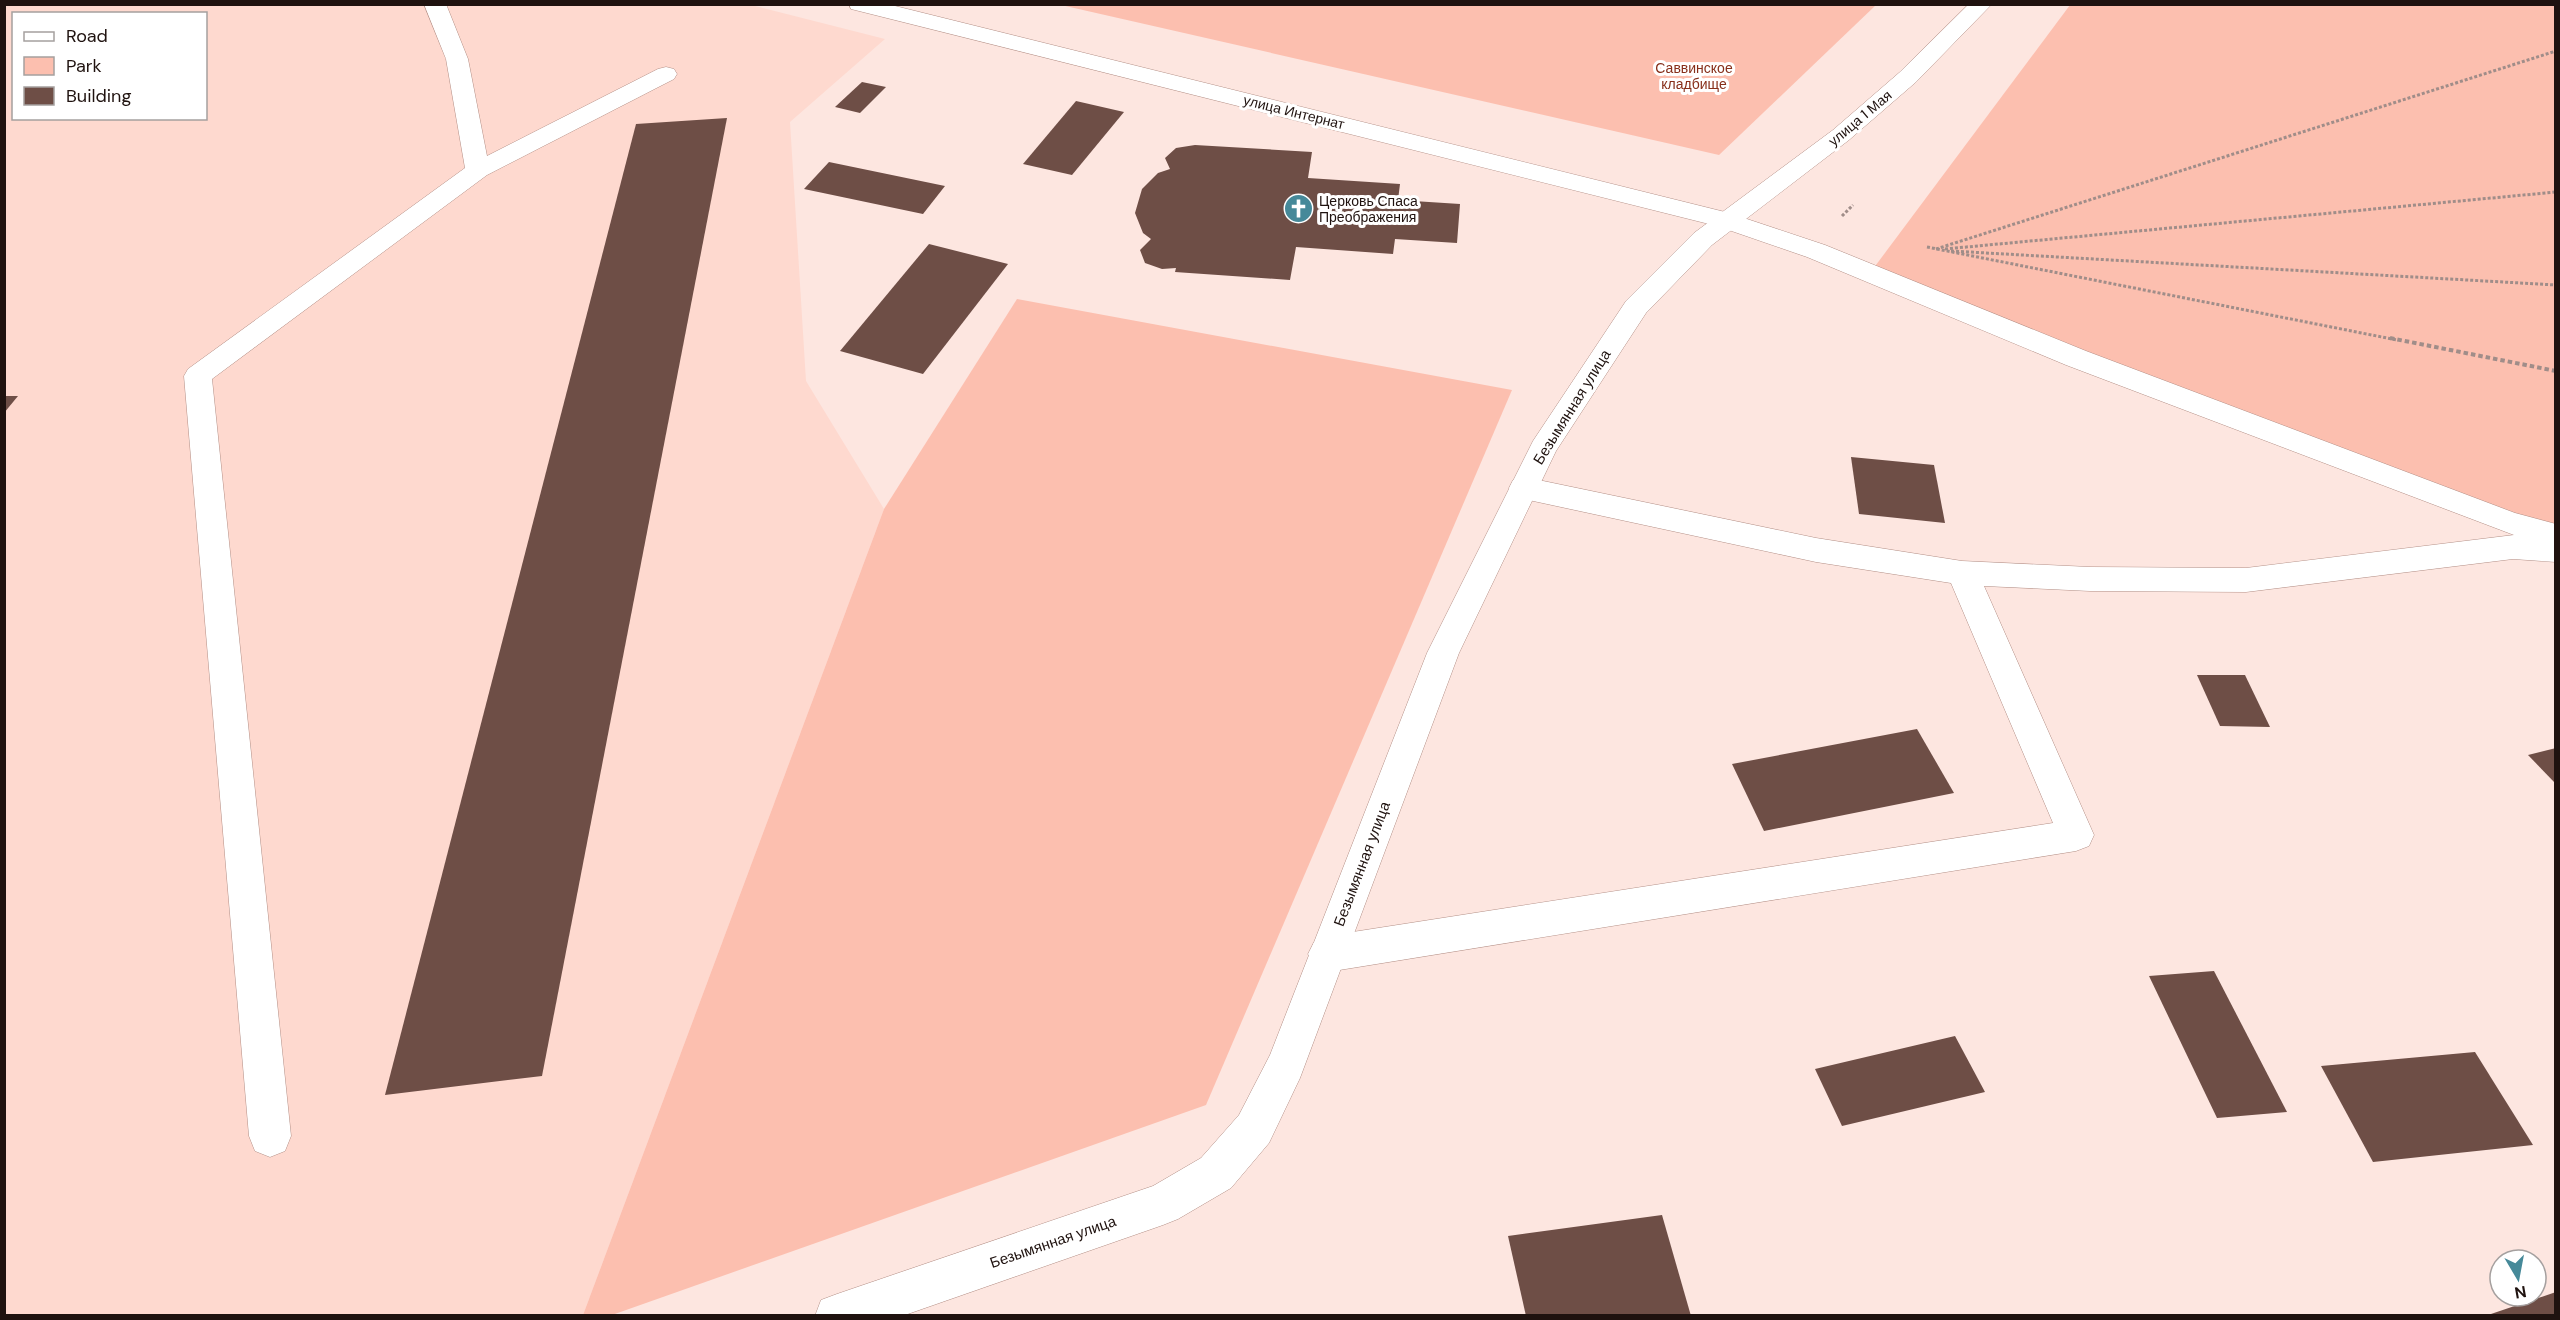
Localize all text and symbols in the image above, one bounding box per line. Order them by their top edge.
legend [12,12,207,120]
text: Road [66,24,108,48]
text: Park [66,54,102,78]
park label: Саввинское кладбище [1655,59,1733,93]
text: Building [66,84,131,108]
street label: улица 1 Мая [1825,86,1895,150]
street label: улица Интернат [1242,91,1347,133]
place label: Церковь Спаса Преображения [1319,192,1418,226]
church icon: Церковь Спаса Преображения [1282,193,1314,225]
street label: Безымянная улица [1528,345,1616,468]
street label: Безымянная улица [1329,798,1395,929]
street label: Безымянная улица [987,1211,1119,1273]
north arrow [2488,1248,2548,1308]
text: N [2513,1281,2528,1304]

